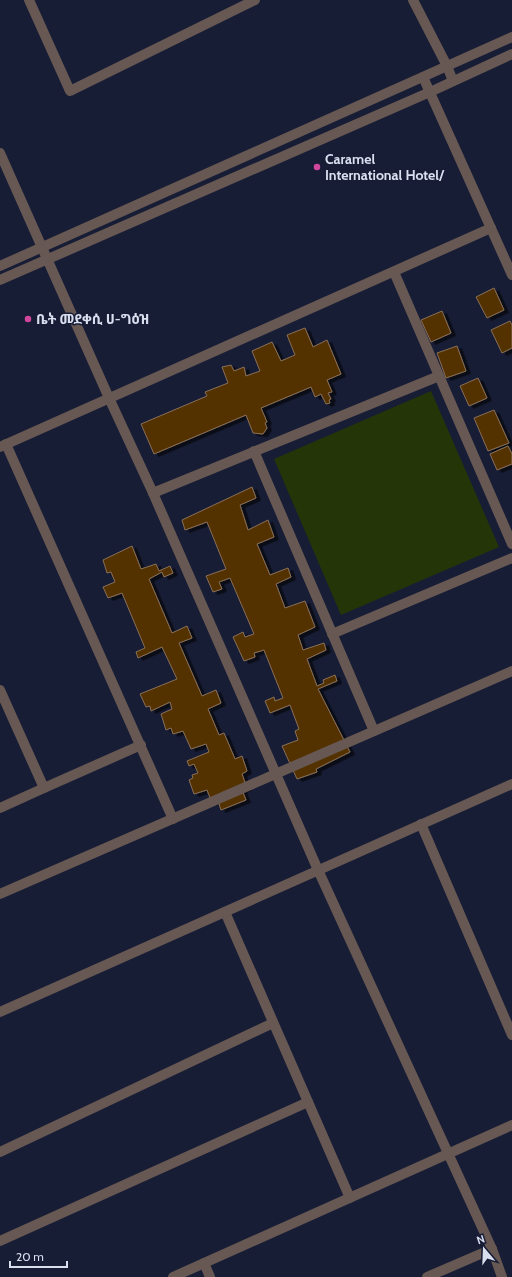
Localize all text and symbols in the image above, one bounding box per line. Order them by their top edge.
place label: Caramel International Hotel/ [325,150,445,184]
marker: Caramel International Hotel/ [312,162,322,172]
place label: ቤት መደቀሲ ሀ-ግዕዝ [36,310,149,328]
marker: ቤት መደቀሲ ሀ-ግዕዝ [23,314,33,324]
north arrow [464,1229,504,1269]
text: N [475,1232,487,1247]
scale bar [10,1243,67,1269]
text: 20 m [16,1249,44,1264]

